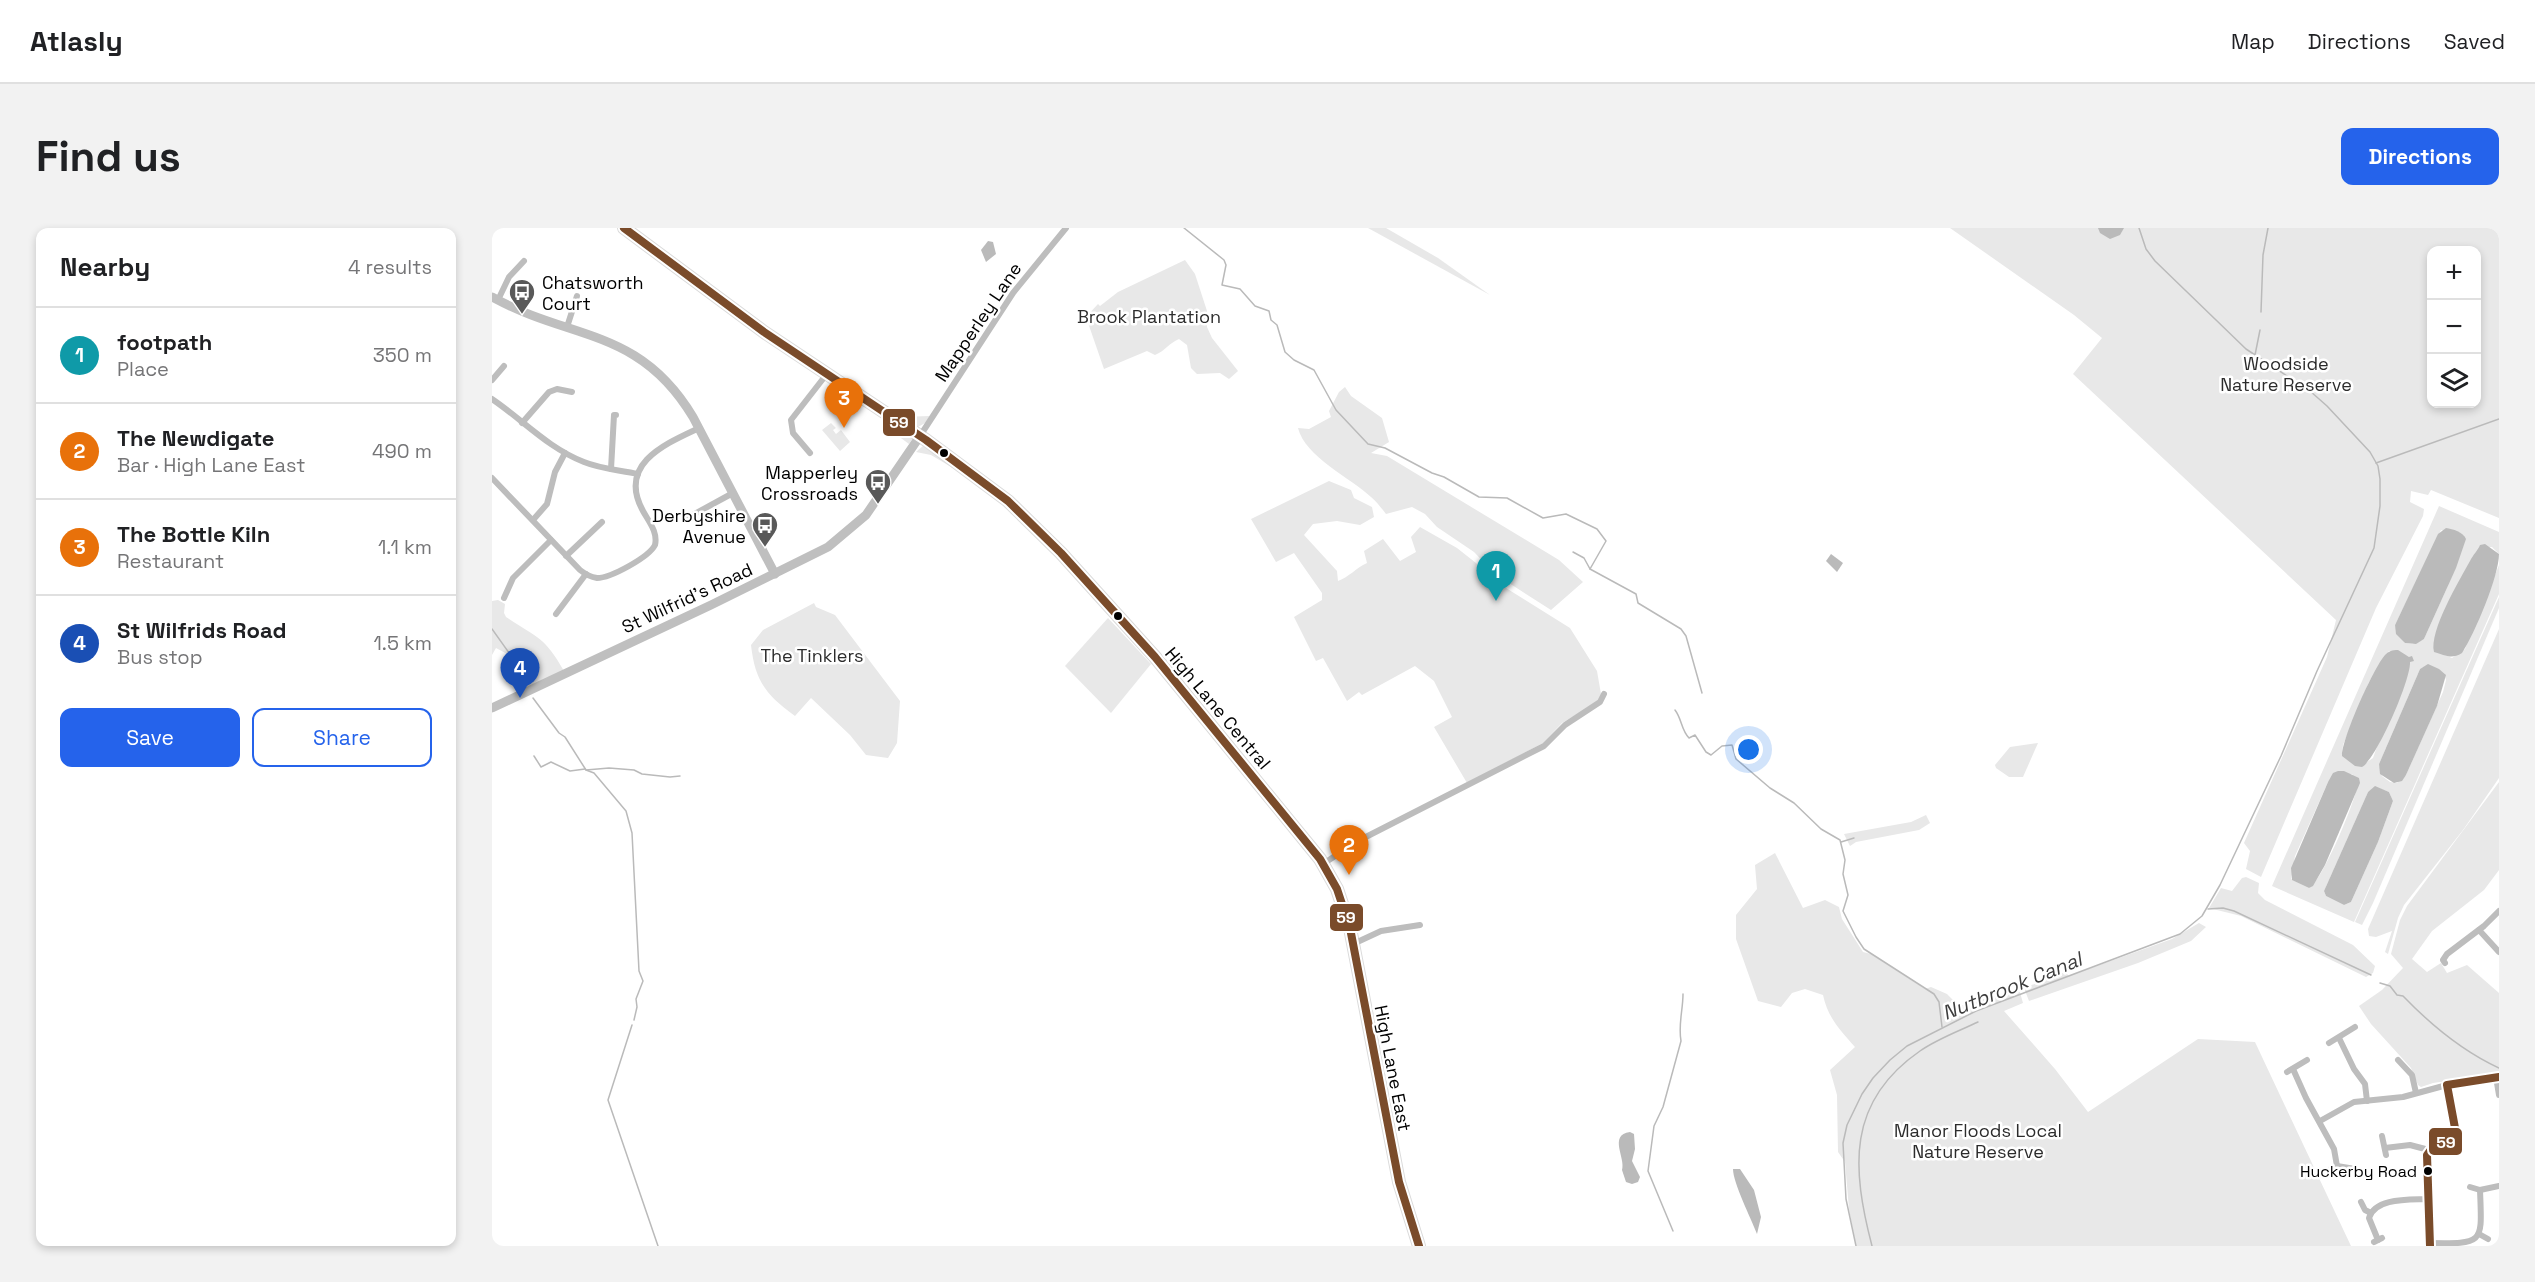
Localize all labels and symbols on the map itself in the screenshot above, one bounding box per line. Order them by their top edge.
street label: Mapperley Lane [930,258,1026,386]
place label: Chatsworth Court [542,271,643,315]
bus stop icon: Chatsworth Court [507,277,537,315]
park label: Brook Plantation [1077,305,1221,328]
park label: Woodside Nature Reserve [2220,352,2352,396]
pin: 3 [824,378,864,428]
line badge: 59 [882,408,916,437]
text: 59 [889,412,909,433]
unlabelled marker [938,447,950,459]
place label: Mapperley Crossroads [761,461,858,505]
bus stop icon: Mapperley Crossroads [863,467,893,505]
place label: Derbyshire Avenue [652,504,746,548]
bus stop icon: Derbyshire Avenue [750,510,780,548]
pin: 1 [1476,552,1516,601]
street label: St Wilfrid's Road [618,558,756,638]
unlabelled marker [1112,610,1124,622]
street label: High Lane Central [1160,642,1276,774]
park label: The Tinklers [760,644,864,667]
pin: 4 [501,648,540,698]
your location [1734,735,1763,764]
pin: 2 [1330,826,1368,875]
line badge: 59 [1329,903,1364,932]
text: 59 [1336,907,1356,928]
water label: Nutbrook Canal [1938,945,2088,1026]
street label: High Lane East [1370,1003,1416,1133]
park label: Manor Floods Local Nature Reserve [1894,1119,2062,1163]
line badge: 59 [2428,1127,2463,1156]
text: 59 [2436,1132,2456,1153]
place label: Huckerby Road [2300,1161,2417,1182]
marker: Huckerby Road [2422,1165,2434,1177]

